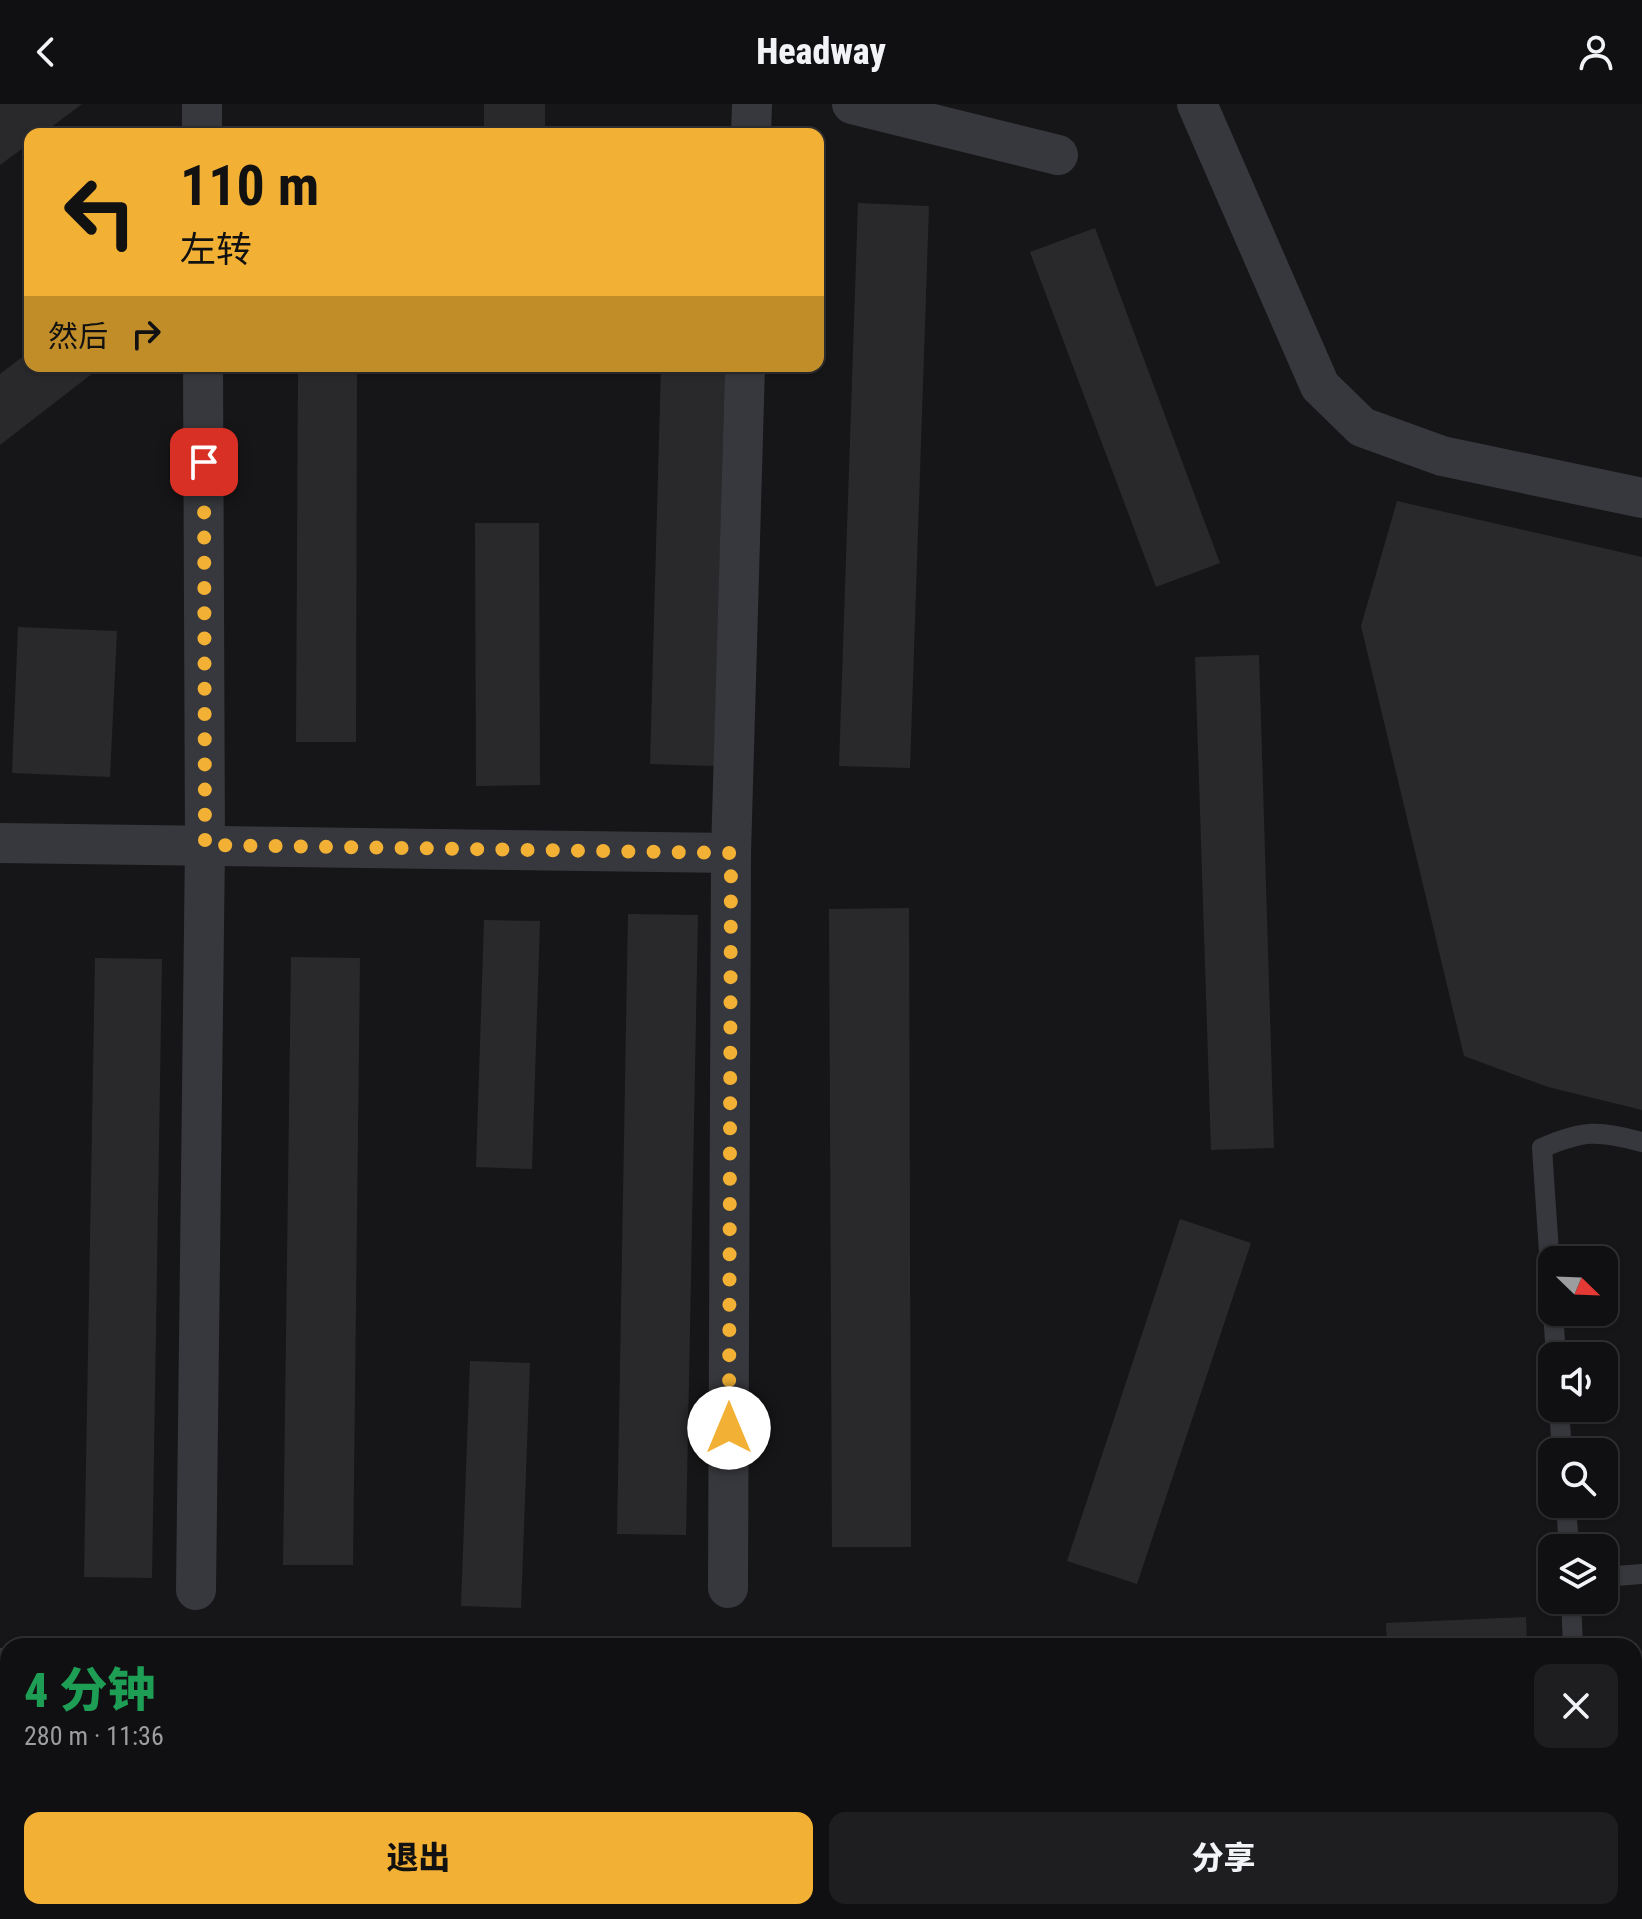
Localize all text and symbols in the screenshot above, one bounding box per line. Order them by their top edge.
icon: back [24,30,68,74]
icon: person [1574,30,1618,74]
text: Headway [756,31,886,73]
text: 110 m [180,153,319,219]
icon: left [48,160,152,264]
text: 左转 [180,229,252,271]
icon: right [124,312,168,356]
text: 然后 [48,319,108,354]
pin [170,428,238,496]
icon: arrive [182,440,226,484]
north arrow [1538,1246,1618,1326]
map controls [1538,1246,1618,1614]
button: sound [1538,1342,1618,1422]
position arrow [687,1386,771,1470]
button: search [1538,1438,1618,1518]
button: layers [1538,1534,1618,1614]
text: 4 分钟 [24,1662,155,1719]
button: close [1534,1664,1618,1748]
text: 280 m · 11:36 [24,1721,164,1751]
button: 退出 [24,1812,813,1904]
button: 分享 [829,1812,1618,1904]

